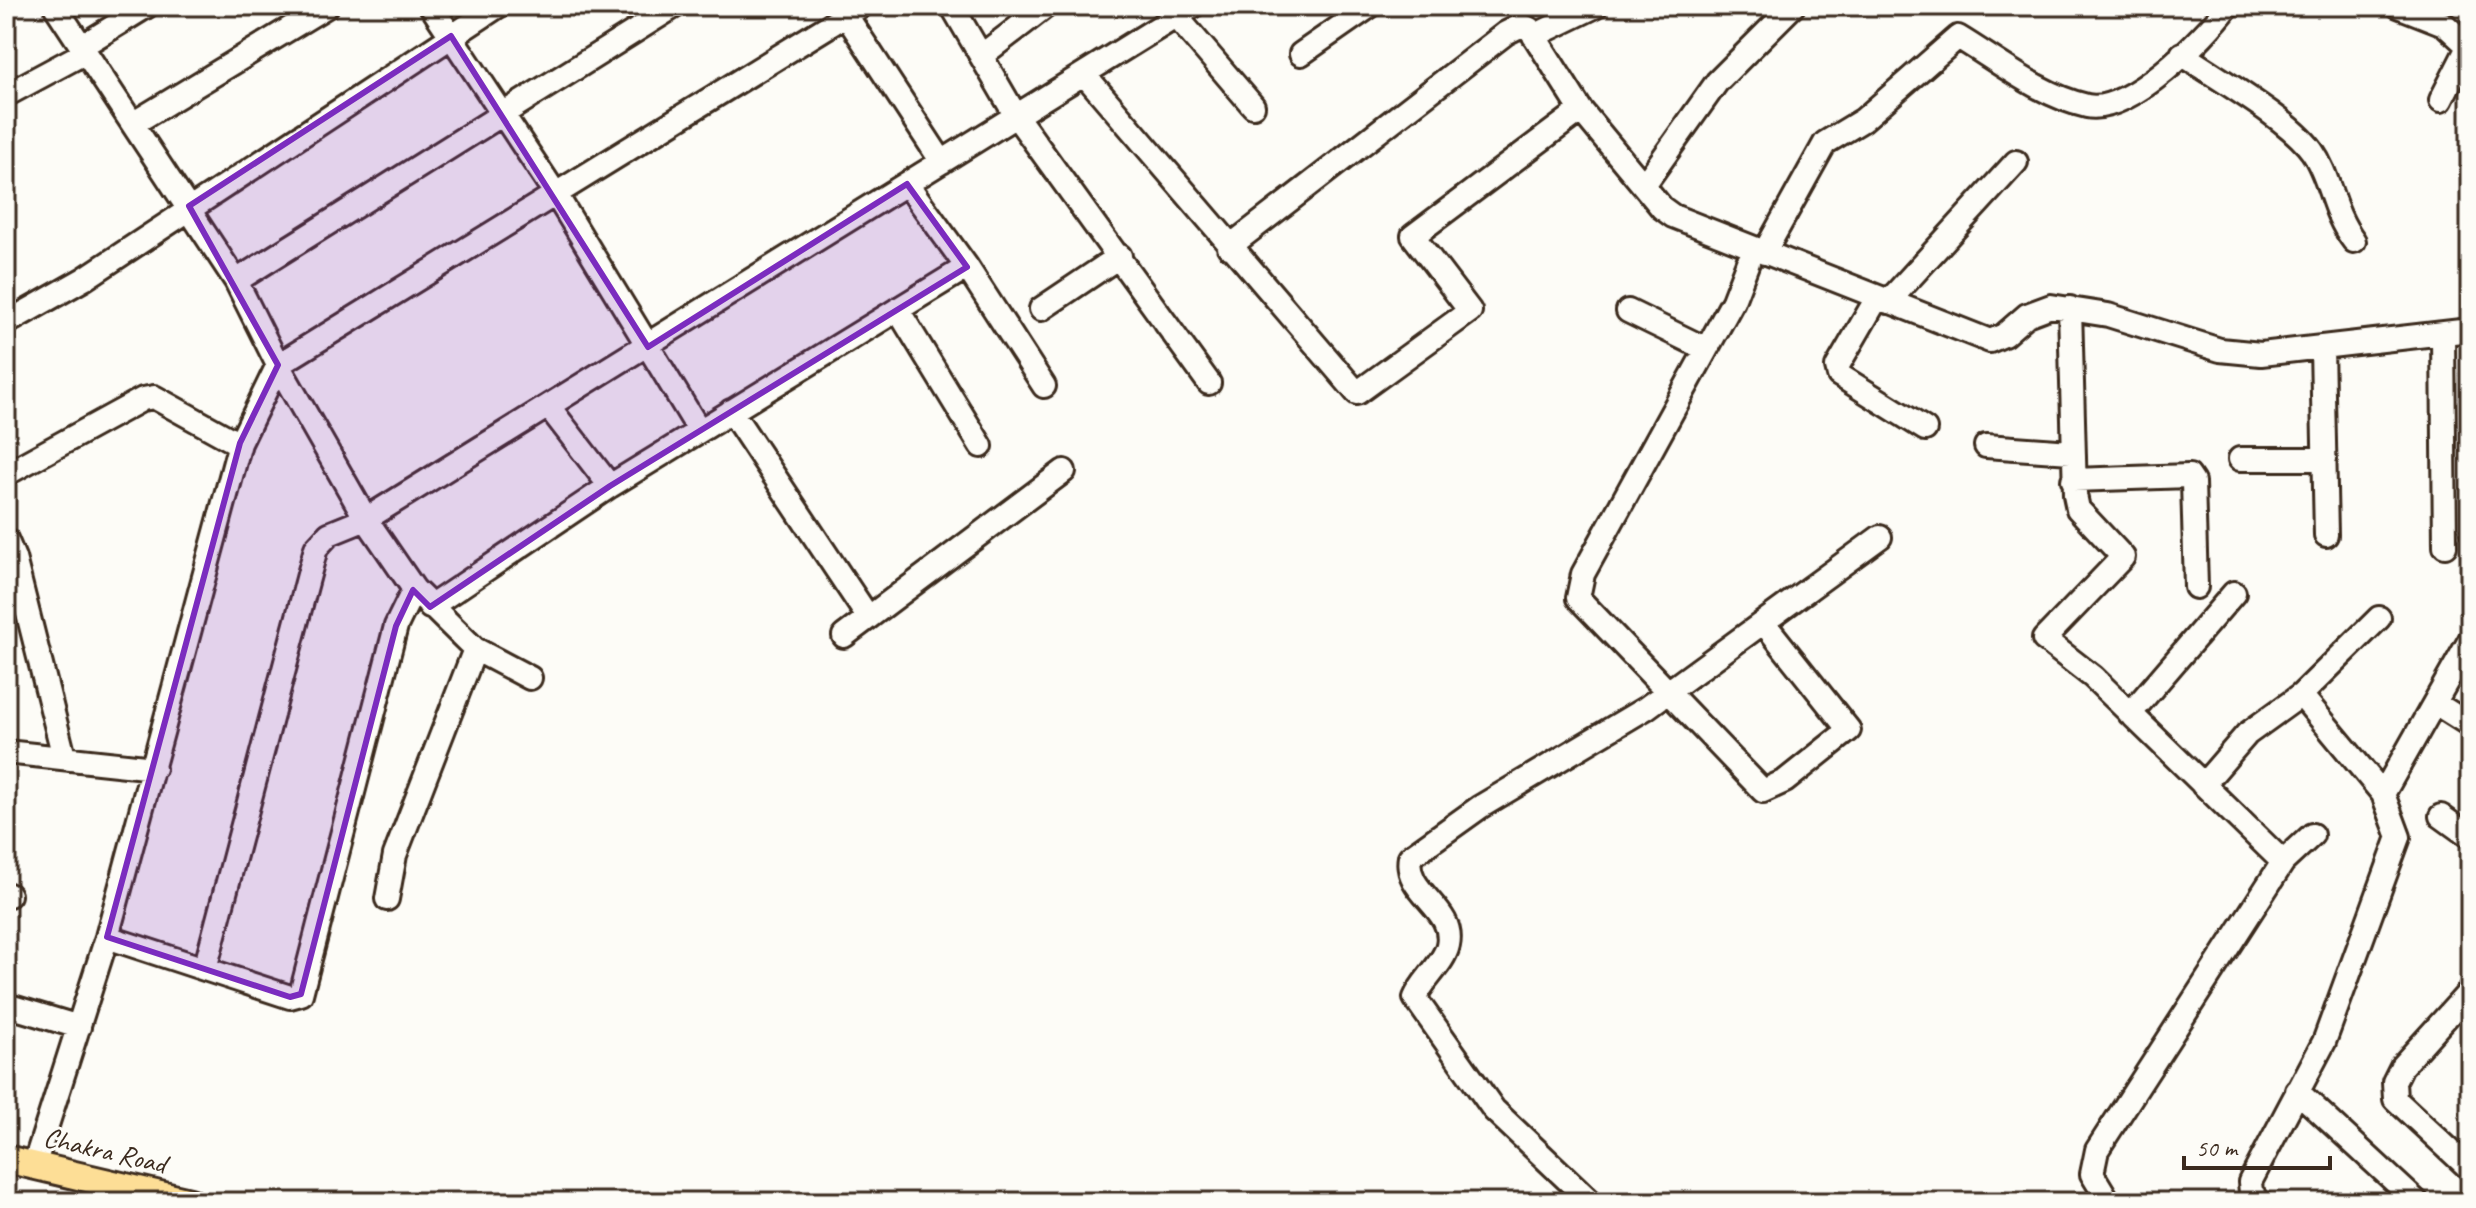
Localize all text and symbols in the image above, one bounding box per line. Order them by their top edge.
street label: Chakra Road [40,1119,174,1182]
scale bar [2184,1120,2330,1170]
text: 50 m [2196,1133,2239,1163]

